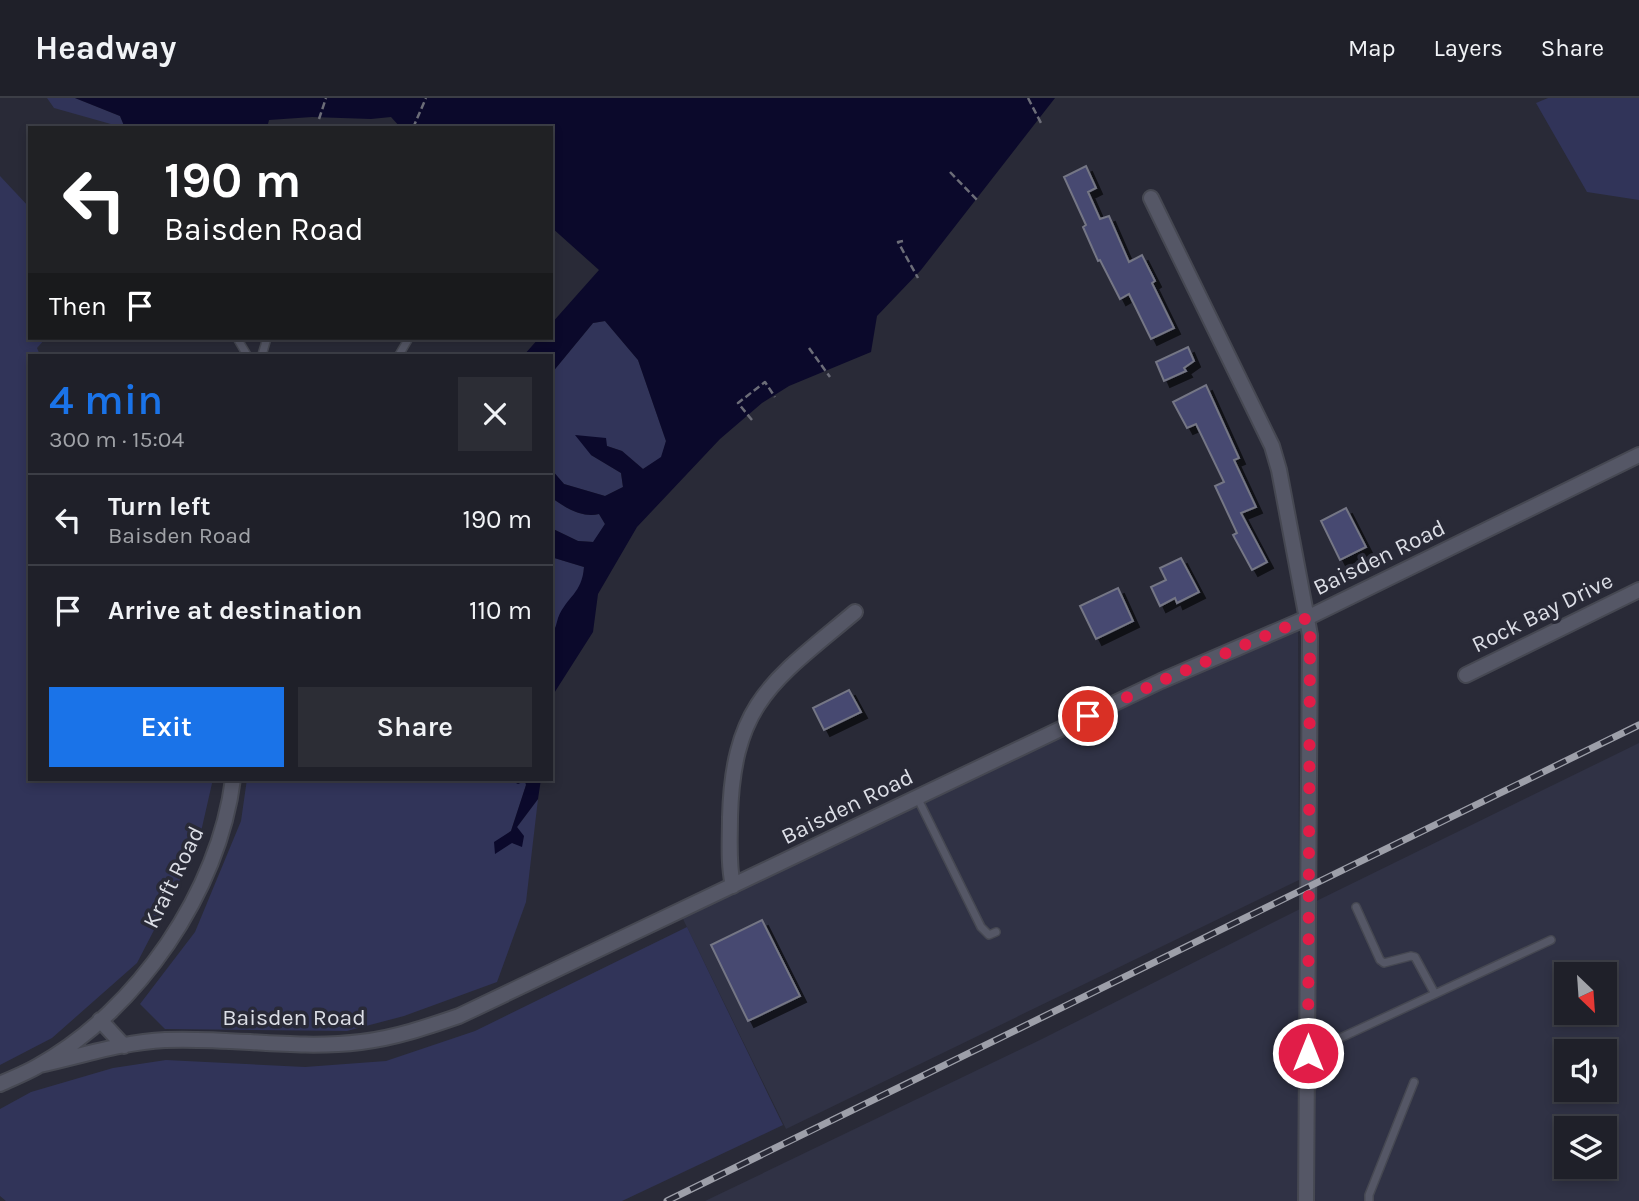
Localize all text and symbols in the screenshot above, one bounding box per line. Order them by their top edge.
text: Headway [35,29,176,67]
text: Map [1348,34,1396,62]
text: Layers [1434,34,1503,62]
text: Share [1541,34,1604,62]
text: 190 m [164,152,301,209]
icon: left [49,154,140,245]
text: Baisden Road [164,211,364,248]
icon: arrive [121,287,159,325]
text: Then [49,291,107,322]
text: 4 min [49,375,163,425]
button: close [458,377,532,451]
text: 300 m · 15:04 [49,426,184,453]
text: Turn left [108,491,210,522]
icon: left [49,501,87,539]
text: 190 m [462,504,532,535]
street label: Baisden Road [1309,514,1450,601]
text: Baisden Road [108,522,252,549]
street label: Rock Bay Drive [1467,567,1617,658]
icon: arrive [49,592,87,630]
text: Arrive at destination [108,595,362,626]
text: 110 m [469,595,532,626]
pin [1058,686,1118,746]
button: Exit [49,687,284,767]
button: Share [298,687,532,767]
icon: arrive [1069,697,1107,735]
street label: Baisden Road [777,763,918,850]
street label: Kraft Road [137,822,210,933]
north arrow [1554,962,1617,1026]
map controls [1554,962,1617,1179]
street label: Baisden Road [222,1004,366,1031]
position arrow [1271,1016,1345,1090]
button: sound [1554,1039,1617,1102]
button: layers [1554,1116,1617,1179]

